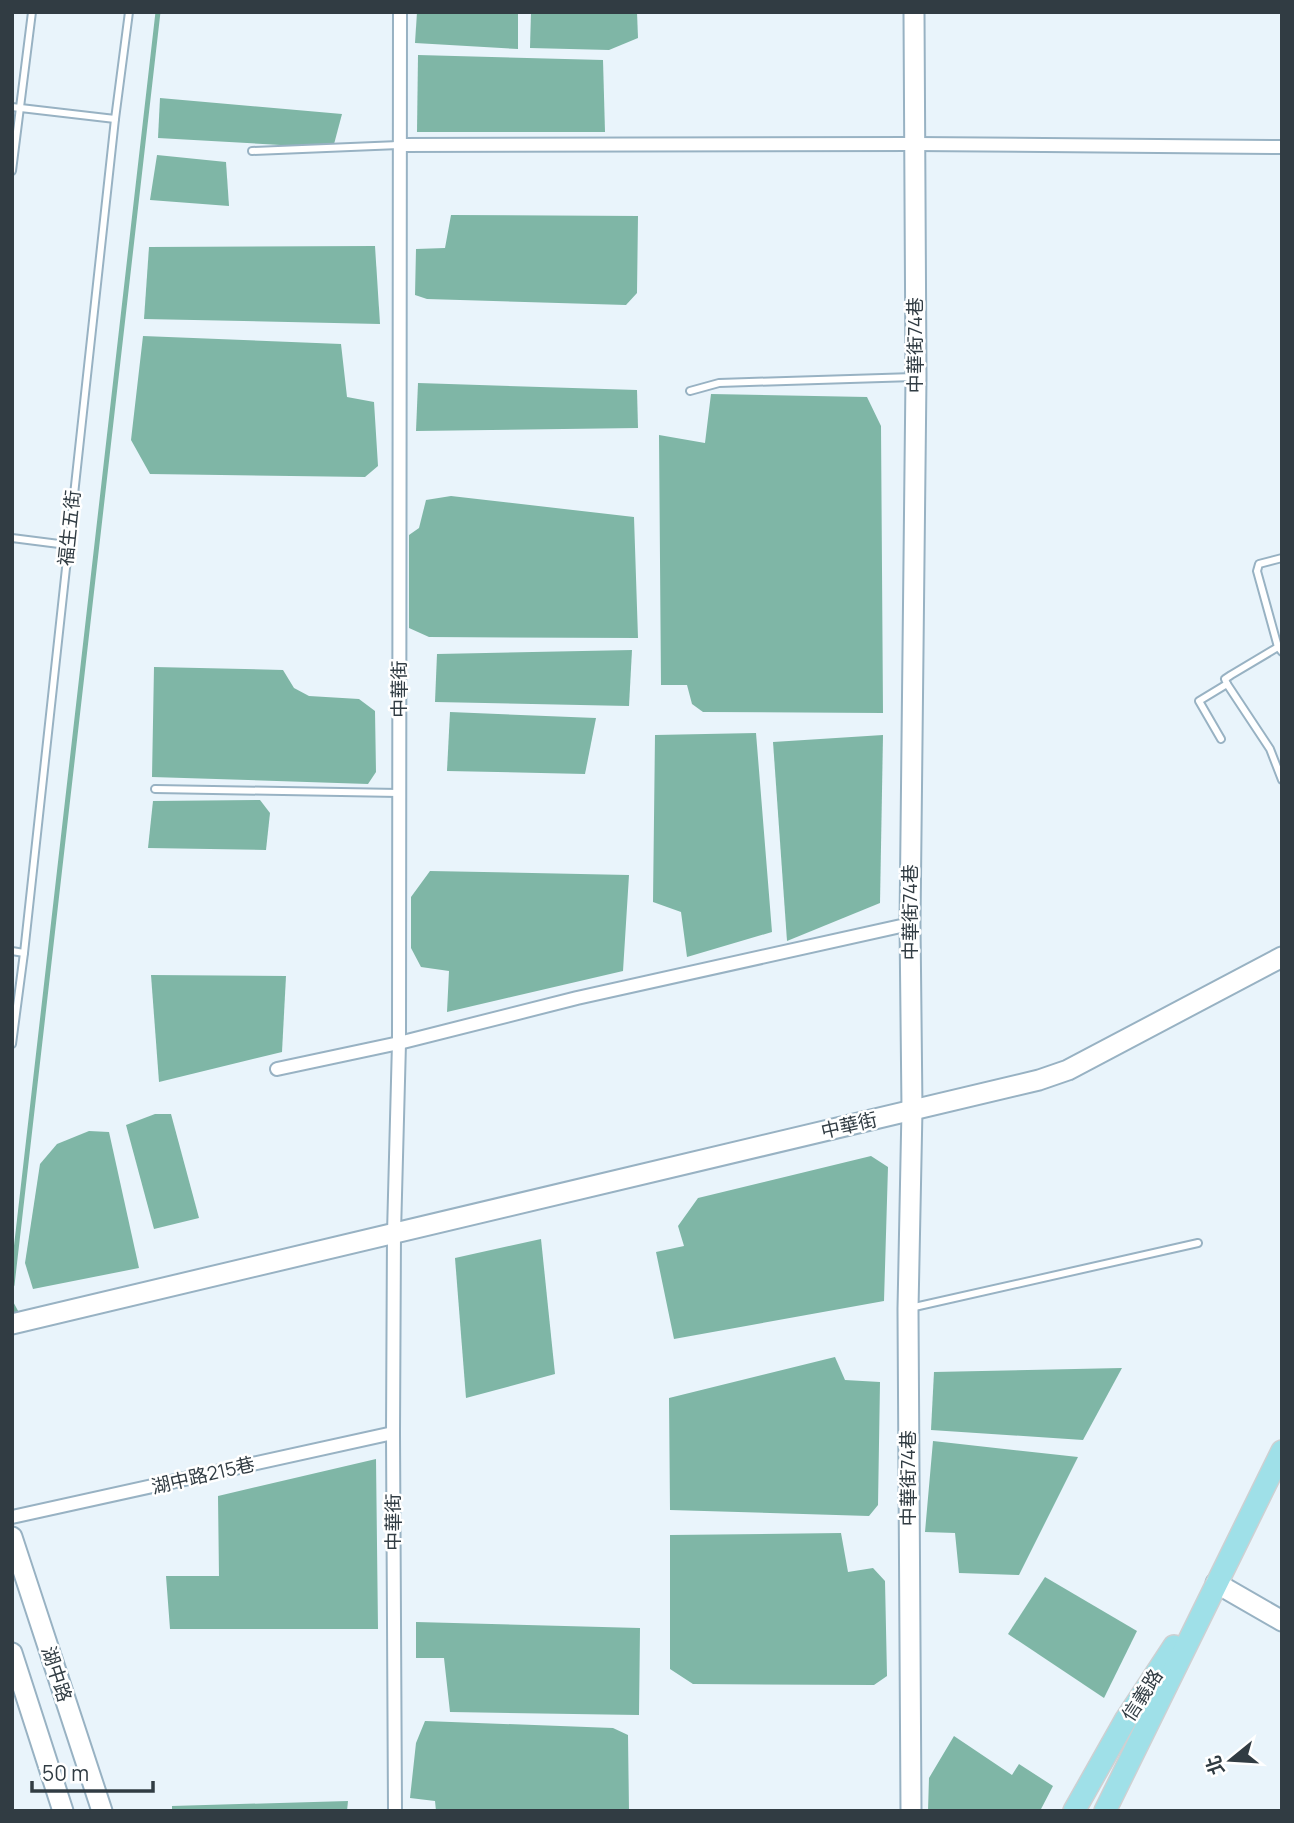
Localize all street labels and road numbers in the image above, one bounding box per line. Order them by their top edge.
street label: 中華街74巷 [902,297,928,393]
street label: 福生五街 [52,489,86,567]
street label: 中華街 [386,660,412,718]
street label: 中華街74巷 [897,864,923,960]
street label: 中華街 [818,1106,880,1144]
street label: 中華街74巷 [895,1430,921,1526]
street label: 湖中路215巷 [149,1450,257,1500]
street label: 中華街 [380,1493,406,1551]
street label: 湖中路 [36,1643,78,1705]
street label: 信義路 [1116,1664,1168,1726]

